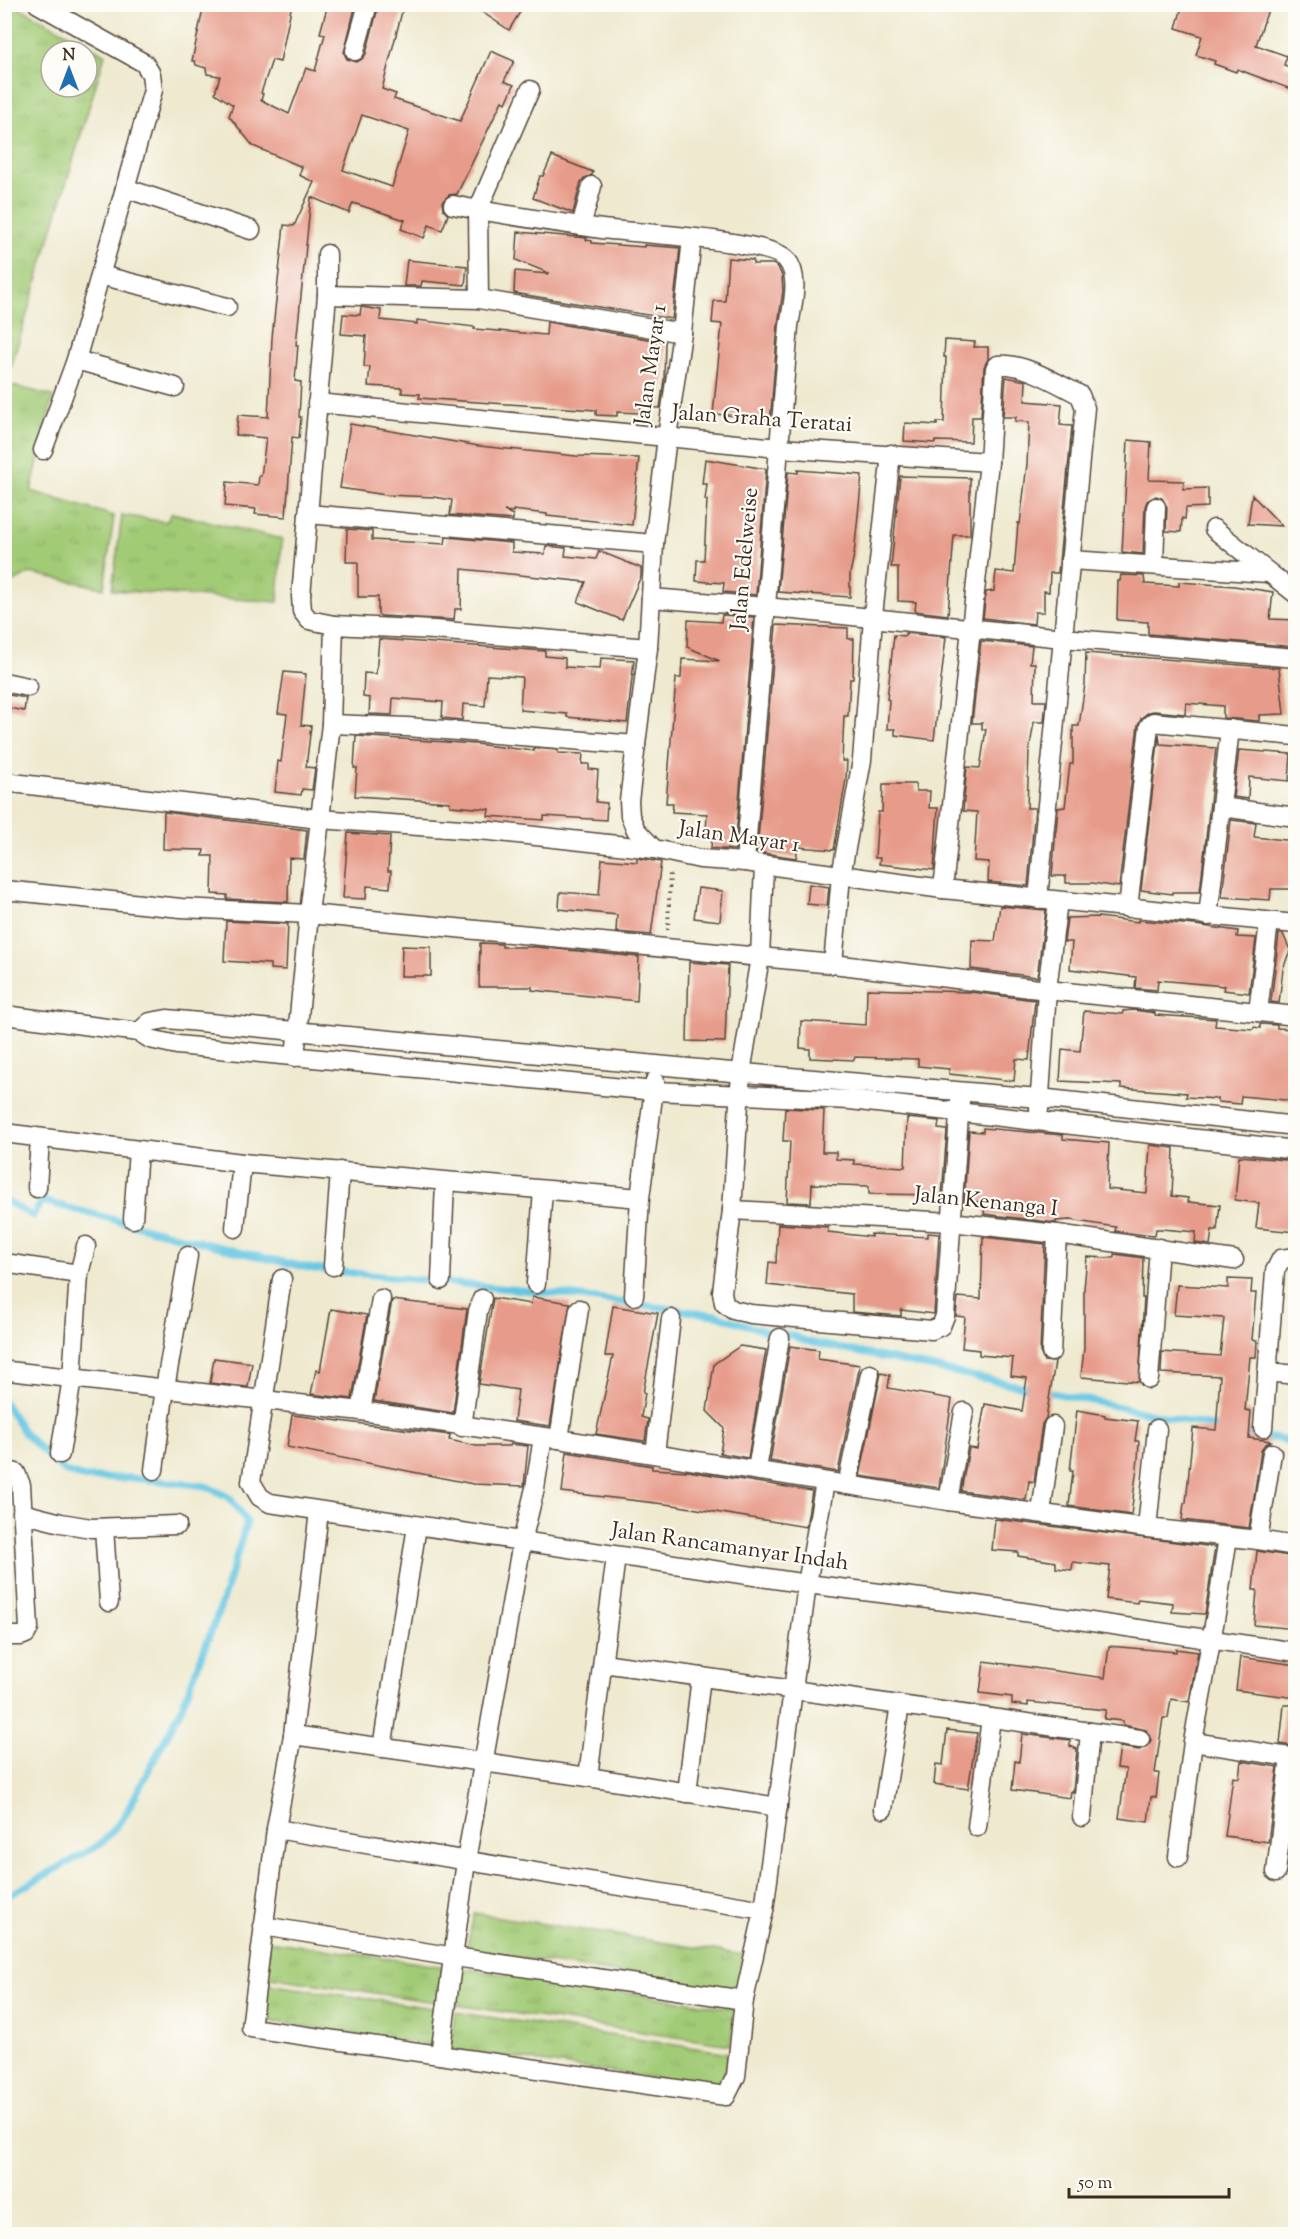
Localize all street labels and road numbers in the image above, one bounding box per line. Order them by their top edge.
street label: Jalan Mayar 1 [628,302,676,428]
street label: Jalan Graha Teratai [670,398,853,442]
street label: Jalan Edelweise [724,486,768,633]
street label: Jalan Mayar 1 [676,814,802,862]
street label: Jalan Kenanga I [912,1179,1059,1226]
street label: Jalan Rancamanyar Indah [608,1515,851,1581]

